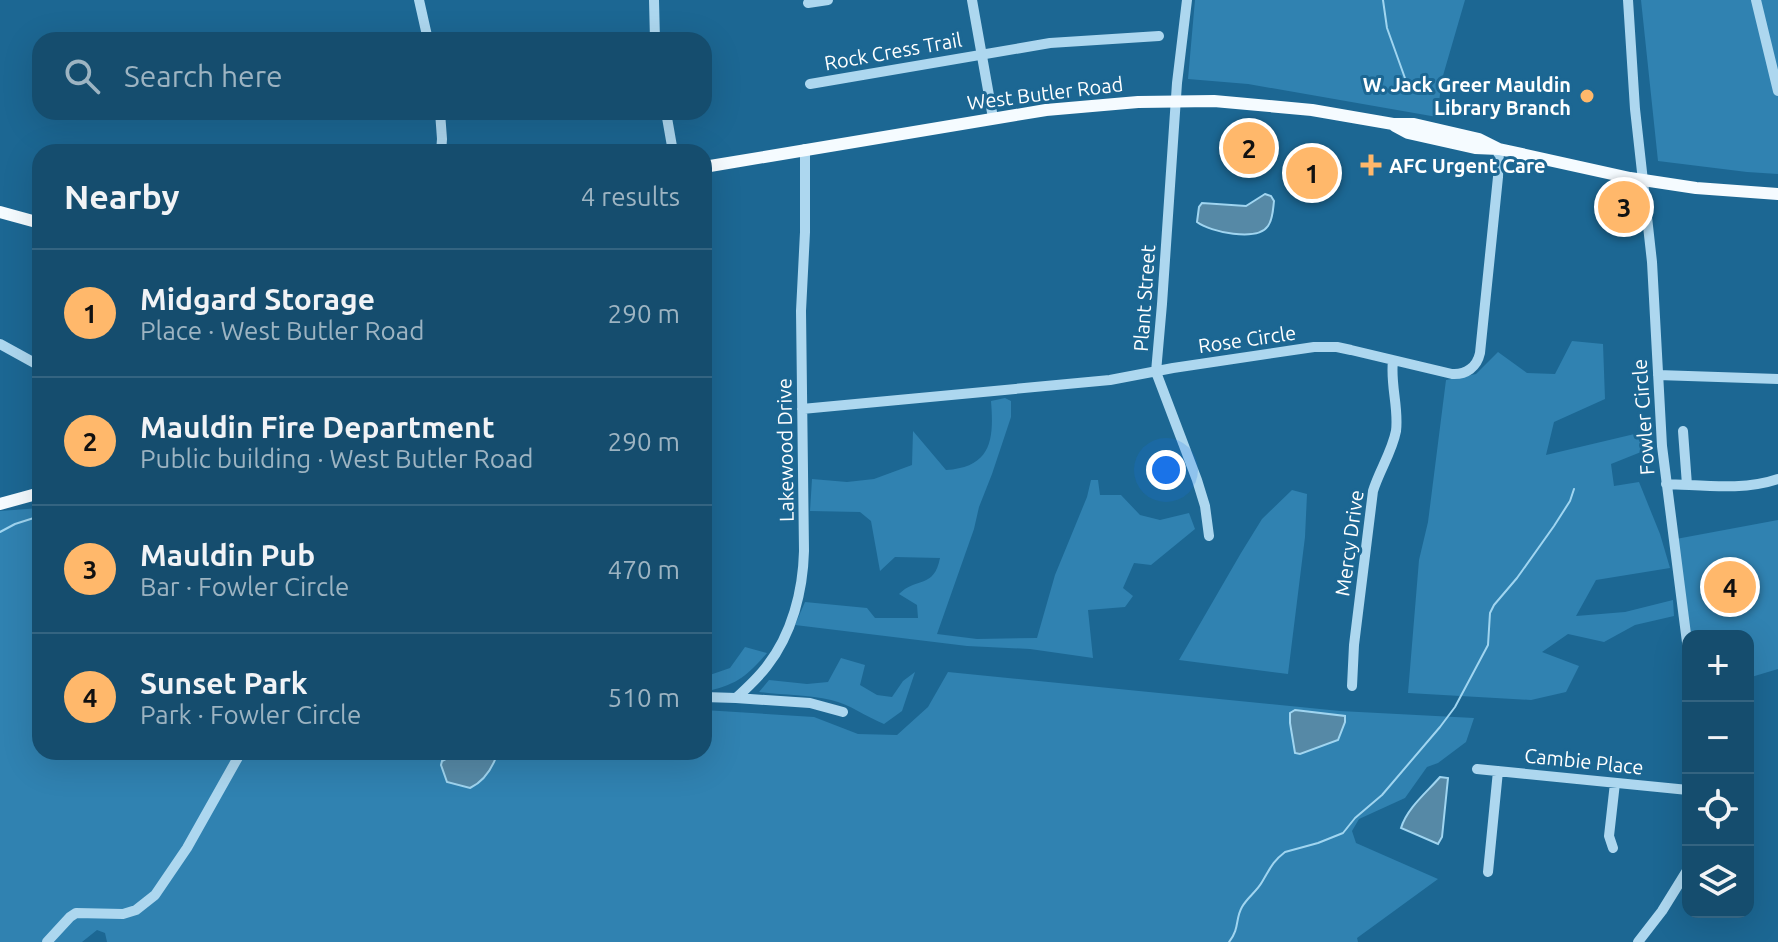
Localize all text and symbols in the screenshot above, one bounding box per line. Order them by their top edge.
street label: Rock Cress Trail [822,28,964,74]
search box [32,32,712,120]
icon: search [60,54,104,98]
text: Search here [124,59,283,93]
street label: West Butler Road [966,72,1124,114]
place label: W. Jack Greer Mauldin Library Branch [1363,73,1571,119]
marker: W. Jack Greer Mauldin Library Branch [1578,87,1596,105]
pin: 2 [1223,118,1275,178]
pin: 1 [1286,143,1338,203]
marker: AFC Urgent Care [1360,154,1382,176]
place label: AFC Urgent Care [1389,154,1546,177]
text: Nearby [64,177,179,215]
pin: 3 [1598,177,1650,237]
text: 4 results [581,182,680,211]
street label: Plant Street [1129,244,1159,352]
text: Midgard Storage [140,282,375,316]
text: 1 [83,299,97,328]
text: 290 m [608,299,680,328]
text: Place · West Butler Road [140,316,424,345]
street label: Rose Circle [1197,321,1297,357]
street label: Fowler Circle [1627,358,1659,476]
street label: Lakewood Drive [772,378,798,522]
text: Mauldin Fire Department [140,410,495,444]
text: 2 [83,427,97,456]
text: 290 m [608,427,680,456]
text: Public building · West Butler Road [140,444,534,473]
your location [1146,450,1186,490]
street label: Mercy Drive [1330,488,1368,598]
text: Mauldin Pub [140,538,315,572]
text: 3 [83,555,97,584]
text: 470 m [608,555,680,584]
pin: 4 [1704,557,1756,617]
text: Bar · Fowler Circle [140,572,349,601]
map controls [1682,630,1754,918]
button: + [1682,630,1754,702]
text: Sunset Park [140,666,308,700]
text: 4 [83,683,97,712]
text: 510 m [608,683,680,712]
text: Park · Fowler Circle [140,700,361,729]
button: − [1682,702,1754,774]
street label: Cambie Place [1523,743,1645,779]
button: locate [1682,774,1754,846]
button: layers [1682,846,1754,918]

